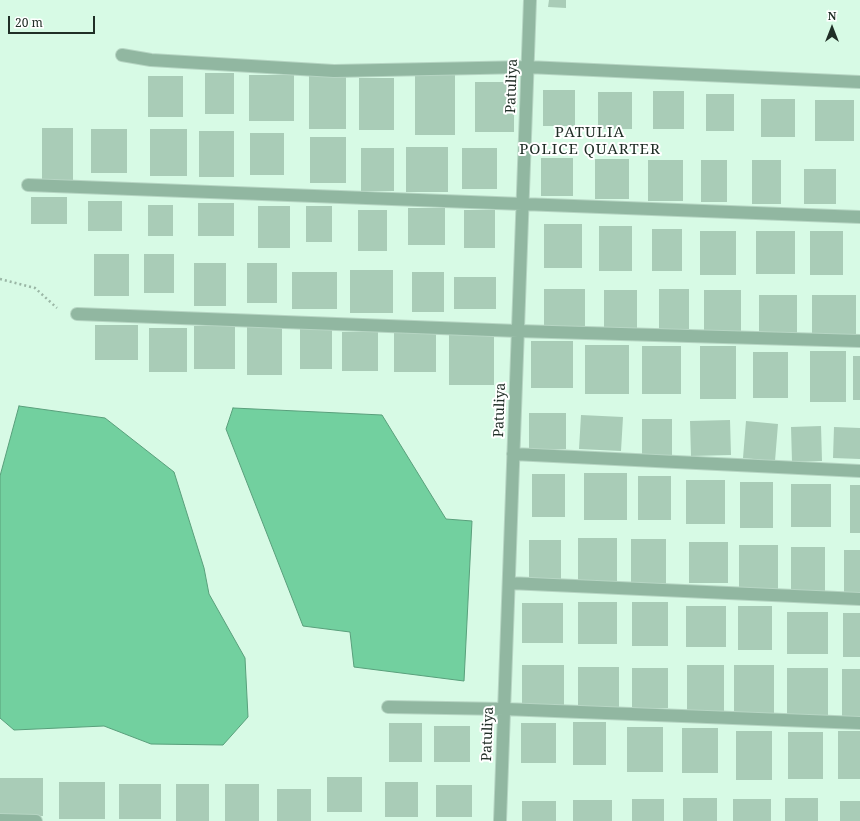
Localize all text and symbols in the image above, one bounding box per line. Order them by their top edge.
scale bar [10,8,97,34]
north arrow [812,8,852,48]
text: N [828,8,836,23]
text: 20 m [15,14,43,31]
street label: Patuliya [503,58,521,114]
district label: PATULIA POLICE QUARTER [519,124,661,159]
street label: Patuliya [491,382,509,438]
street label: Patuliya [479,706,497,762]

